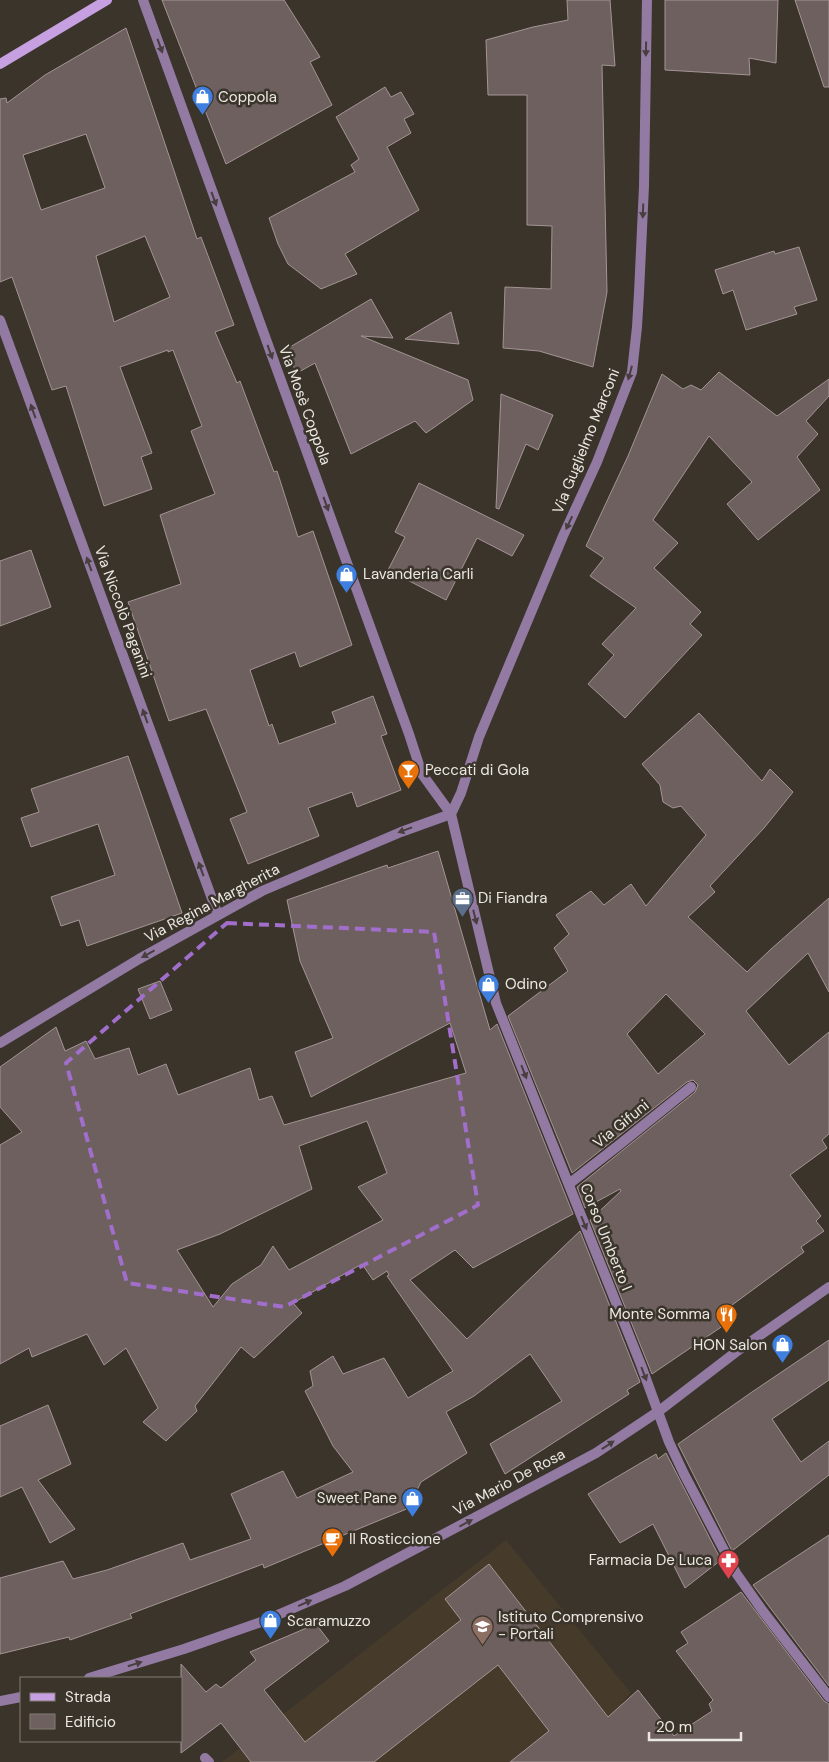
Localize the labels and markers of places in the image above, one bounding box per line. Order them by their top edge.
shop icon: Coppola [190,85,214,116]
place label: Coppola [218,87,277,107]
shop icon: Lavanderia Carli [335,562,359,593]
place label: Lavanderia Carli [363,564,474,584]
bar icon: Peccati di Gola [397,758,421,789]
place label: Peccati di Gola [425,760,529,780]
office icon: Di Fiandra [450,886,474,917]
place label: Di Fiandra [478,888,547,908]
shop icon: Odino [477,972,501,1003]
place label: Odino [505,974,547,994]
restaurant icon: Monte Somma [714,1302,738,1333]
place label: Monte Somma [609,1304,710,1324]
shop icon: HON Salon [771,1333,795,1364]
place label: HON Salon [693,1335,767,1355]
shop icon: Sweet Pane [401,1486,425,1517]
place label: Sweet Pane [317,1488,397,1508]
cafe icon: Il Rosticcione [321,1527,345,1558]
place label: Il Rosticcione [349,1529,441,1549]
pharmacy icon: Farmacia De Luca [716,1548,740,1579]
place label: Farmacia De Luca [589,1550,712,1570]
place label: Istituto Comprensivo - Portali [498,1607,644,1644]
shop icon: Scaramuzzo [259,1609,283,1640]
place label: Scaramuzzo [287,1611,371,1631]
school or university icon: Istituto Comprensivo - Portali [470,1614,494,1645]

